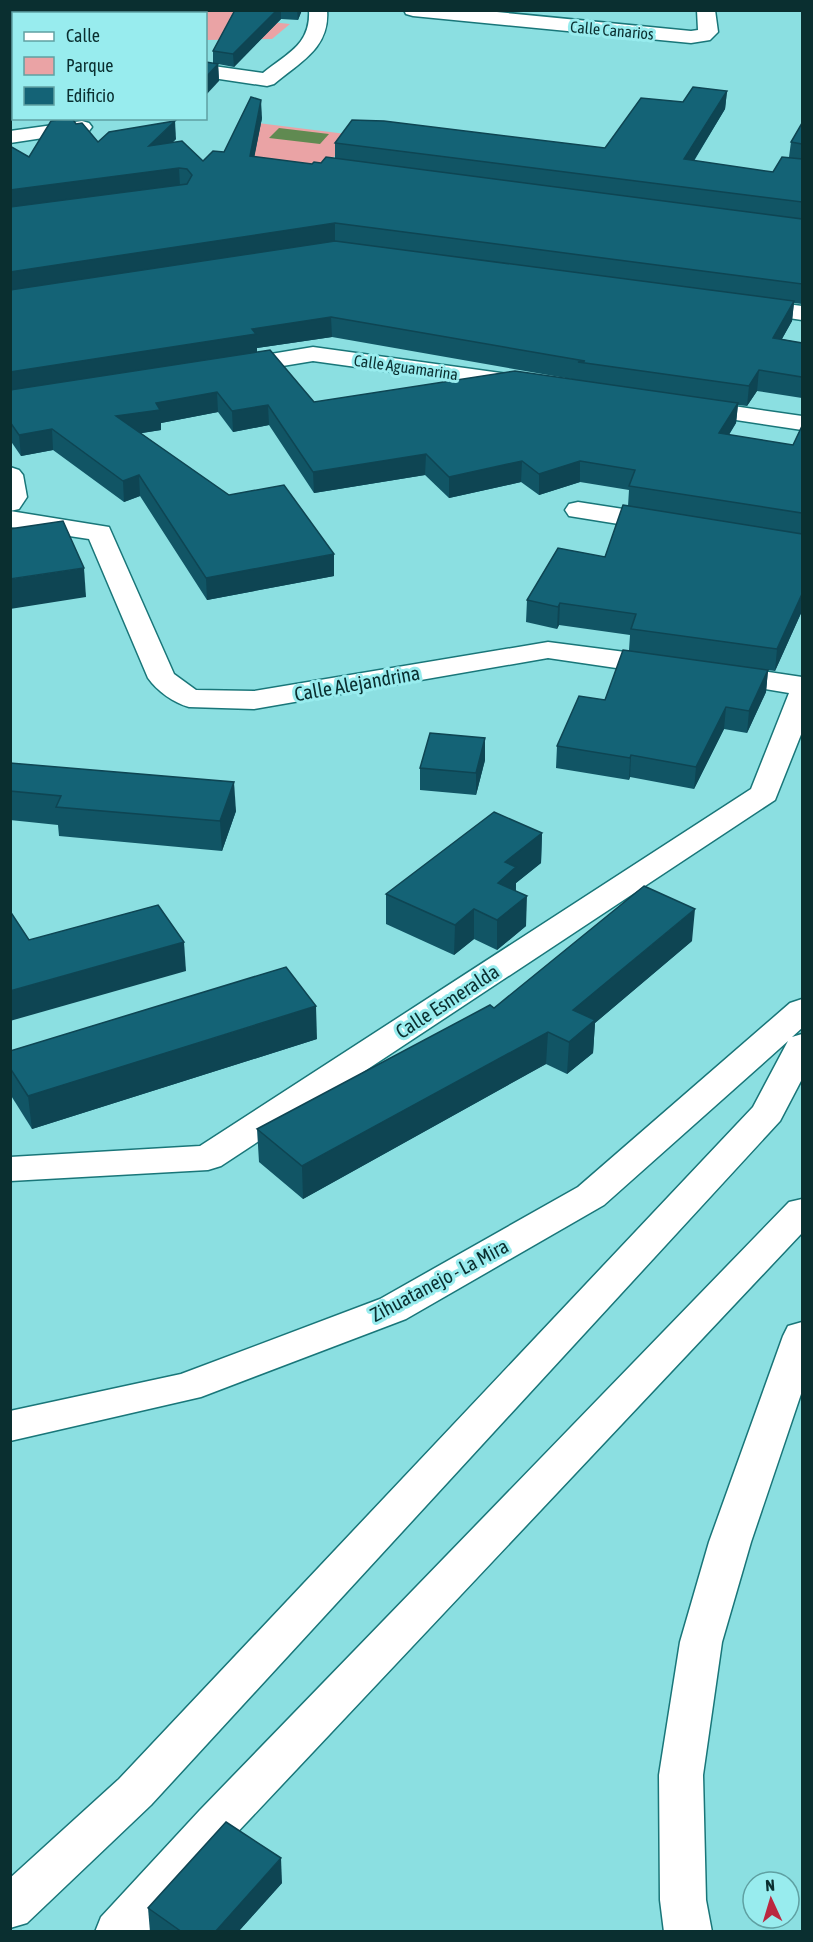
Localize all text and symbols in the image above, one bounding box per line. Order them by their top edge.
legend [12,12,207,120]
street label: Calle Canarios [569,17,655,43]
text: Calle [66,25,100,46]
text: Parque [66,55,114,76]
text: Edificio [66,85,115,106]
street label: Calle Aguamarina [353,351,459,384]
street label: Calle Alejandrina [292,661,422,705]
street label: Calle Esmeralda [391,959,503,1043]
street label: Zihuatanejo - La Mira [366,1234,512,1326]
north arrow [741,1870,801,1930]
text: N [765,1876,775,1894]

